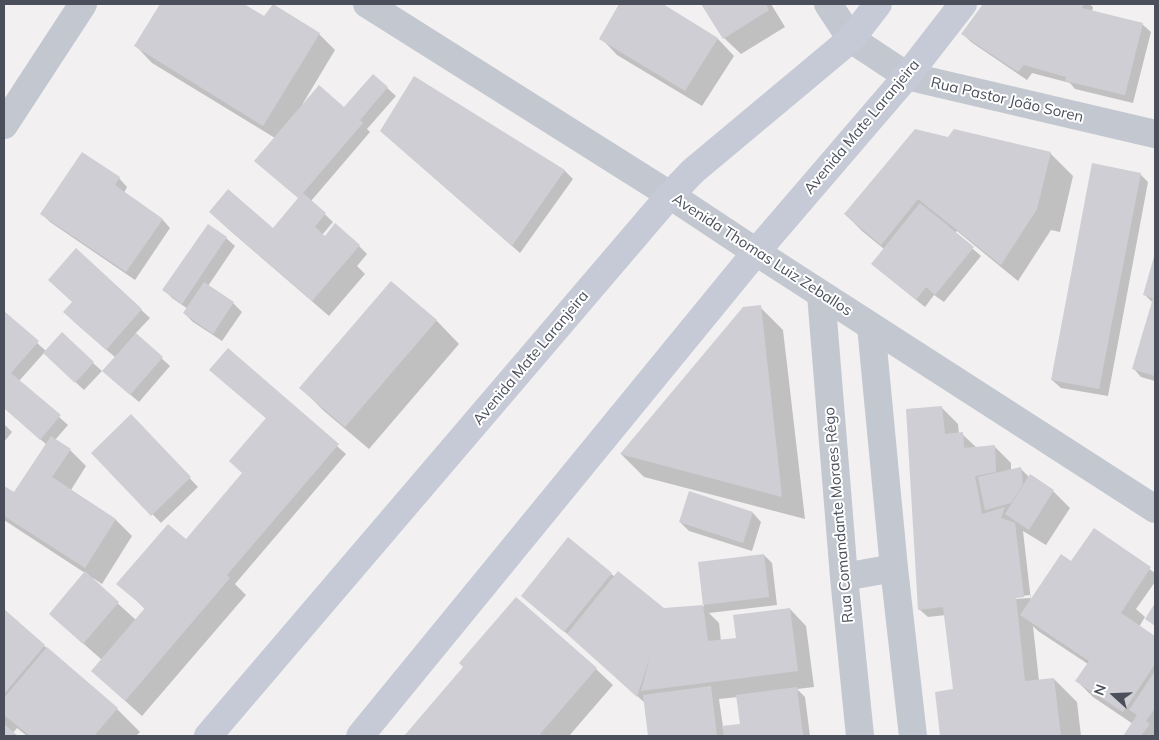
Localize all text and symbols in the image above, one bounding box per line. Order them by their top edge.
street label: Avenida Mate Laranjeira [800,56,924,198]
street label: Rua Pastor João Soren [929,74,1085,126]
street label: Avenida Thomas Luiz Zeballos [669,190,855,320]
street label: Avenida Mate Laranjeira [469,287,593,429]
street label: Rua Comandante Moraes Rêgo [821,406,857,624]
north arrow [1089,670,1139,720]
text: N [1090,682,1110,698]

